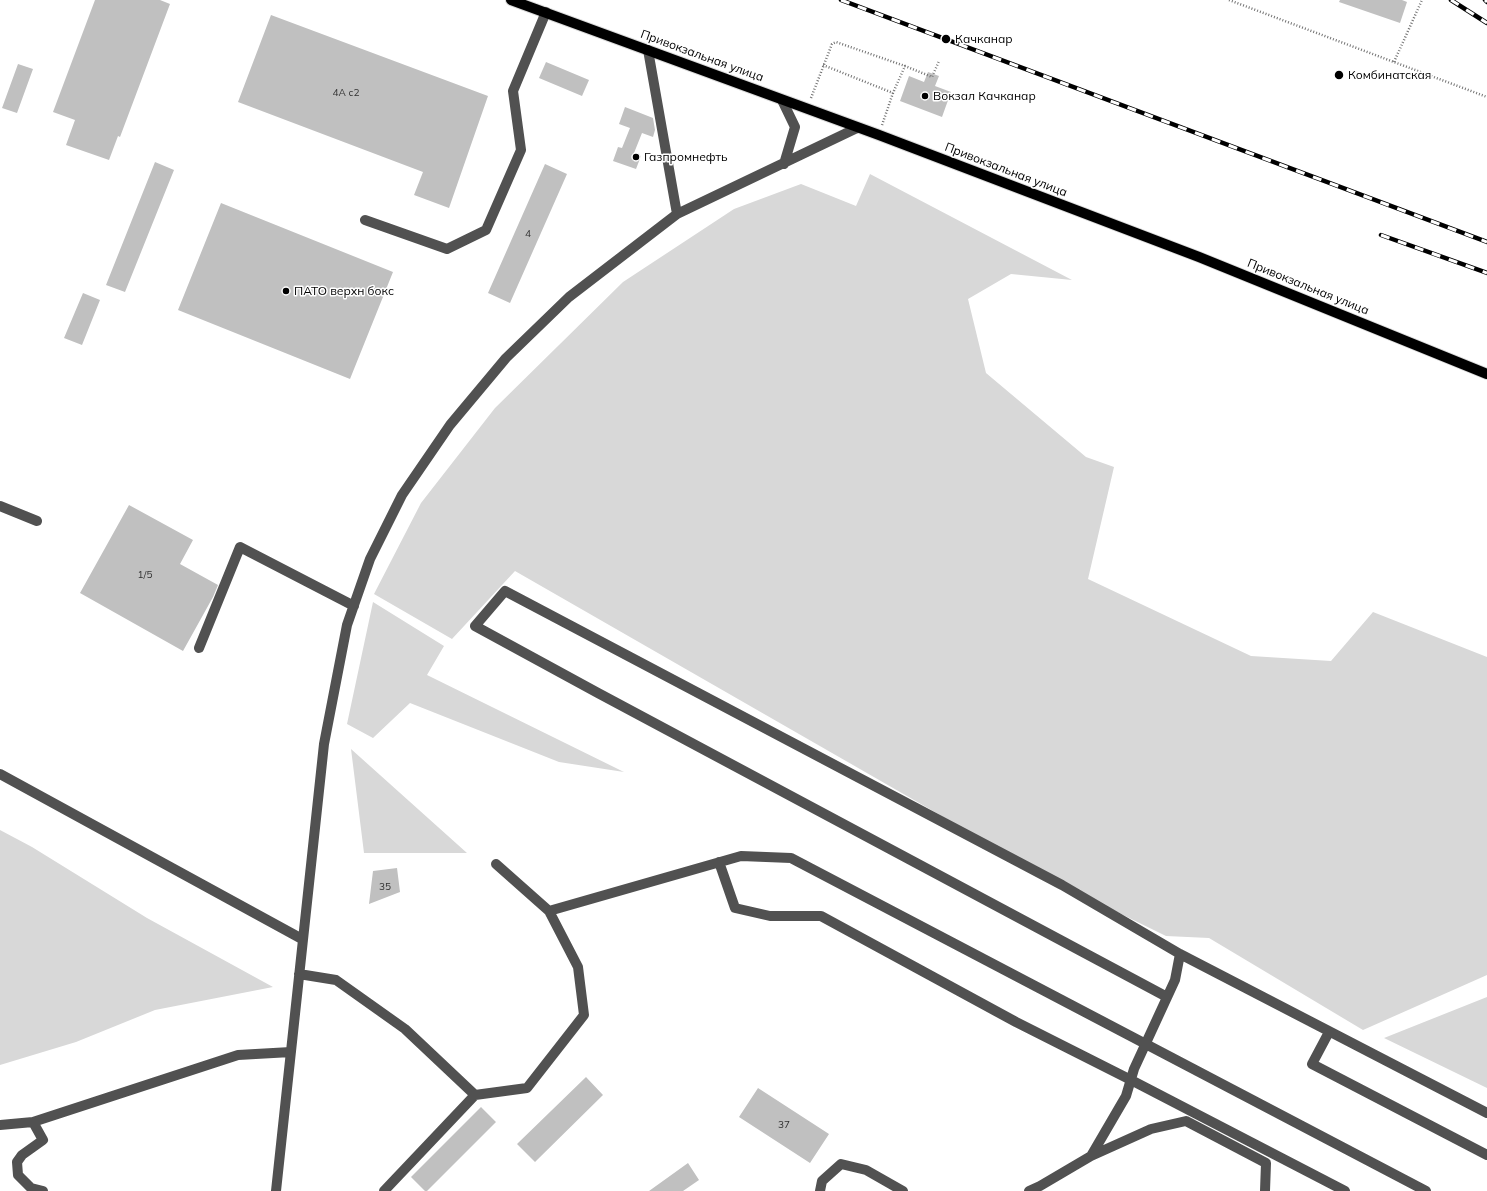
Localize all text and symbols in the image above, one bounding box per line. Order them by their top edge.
street label: Привокзальная улица [638,27,766,85]
place label: Качканар [955,32,1013,46]
marker: Качканар [940,33,952,45]
place label: Комбинатская [1348,68,1431,82]
marker: Комбинатская [1333,69,1345,81]
house number: 4А с2 [332,87,360,99]
place label: Вокзал Качканар [933,89,1036,103]
marker: Вокзал Качканар [920,91,930,101]
street label: Привокзальная улица [943,140,1069,200]
place label: Газпромнефть [644,150,728,164]
marker: Газпромнефть [631,152,641,162]
house number: 4 [525,228,531,240]
street label: Привокзальная улица [1245,256,1371,318]
place label: ПАТО верхн бокс [294,284,394,298]
marker: ПАТО верхн бокс [281,286,291,296]
house number: 1/5 [138,569,152,581]
house number: 35 [379,881,391,893]
house number: 37 [778,1119,790,1131]

